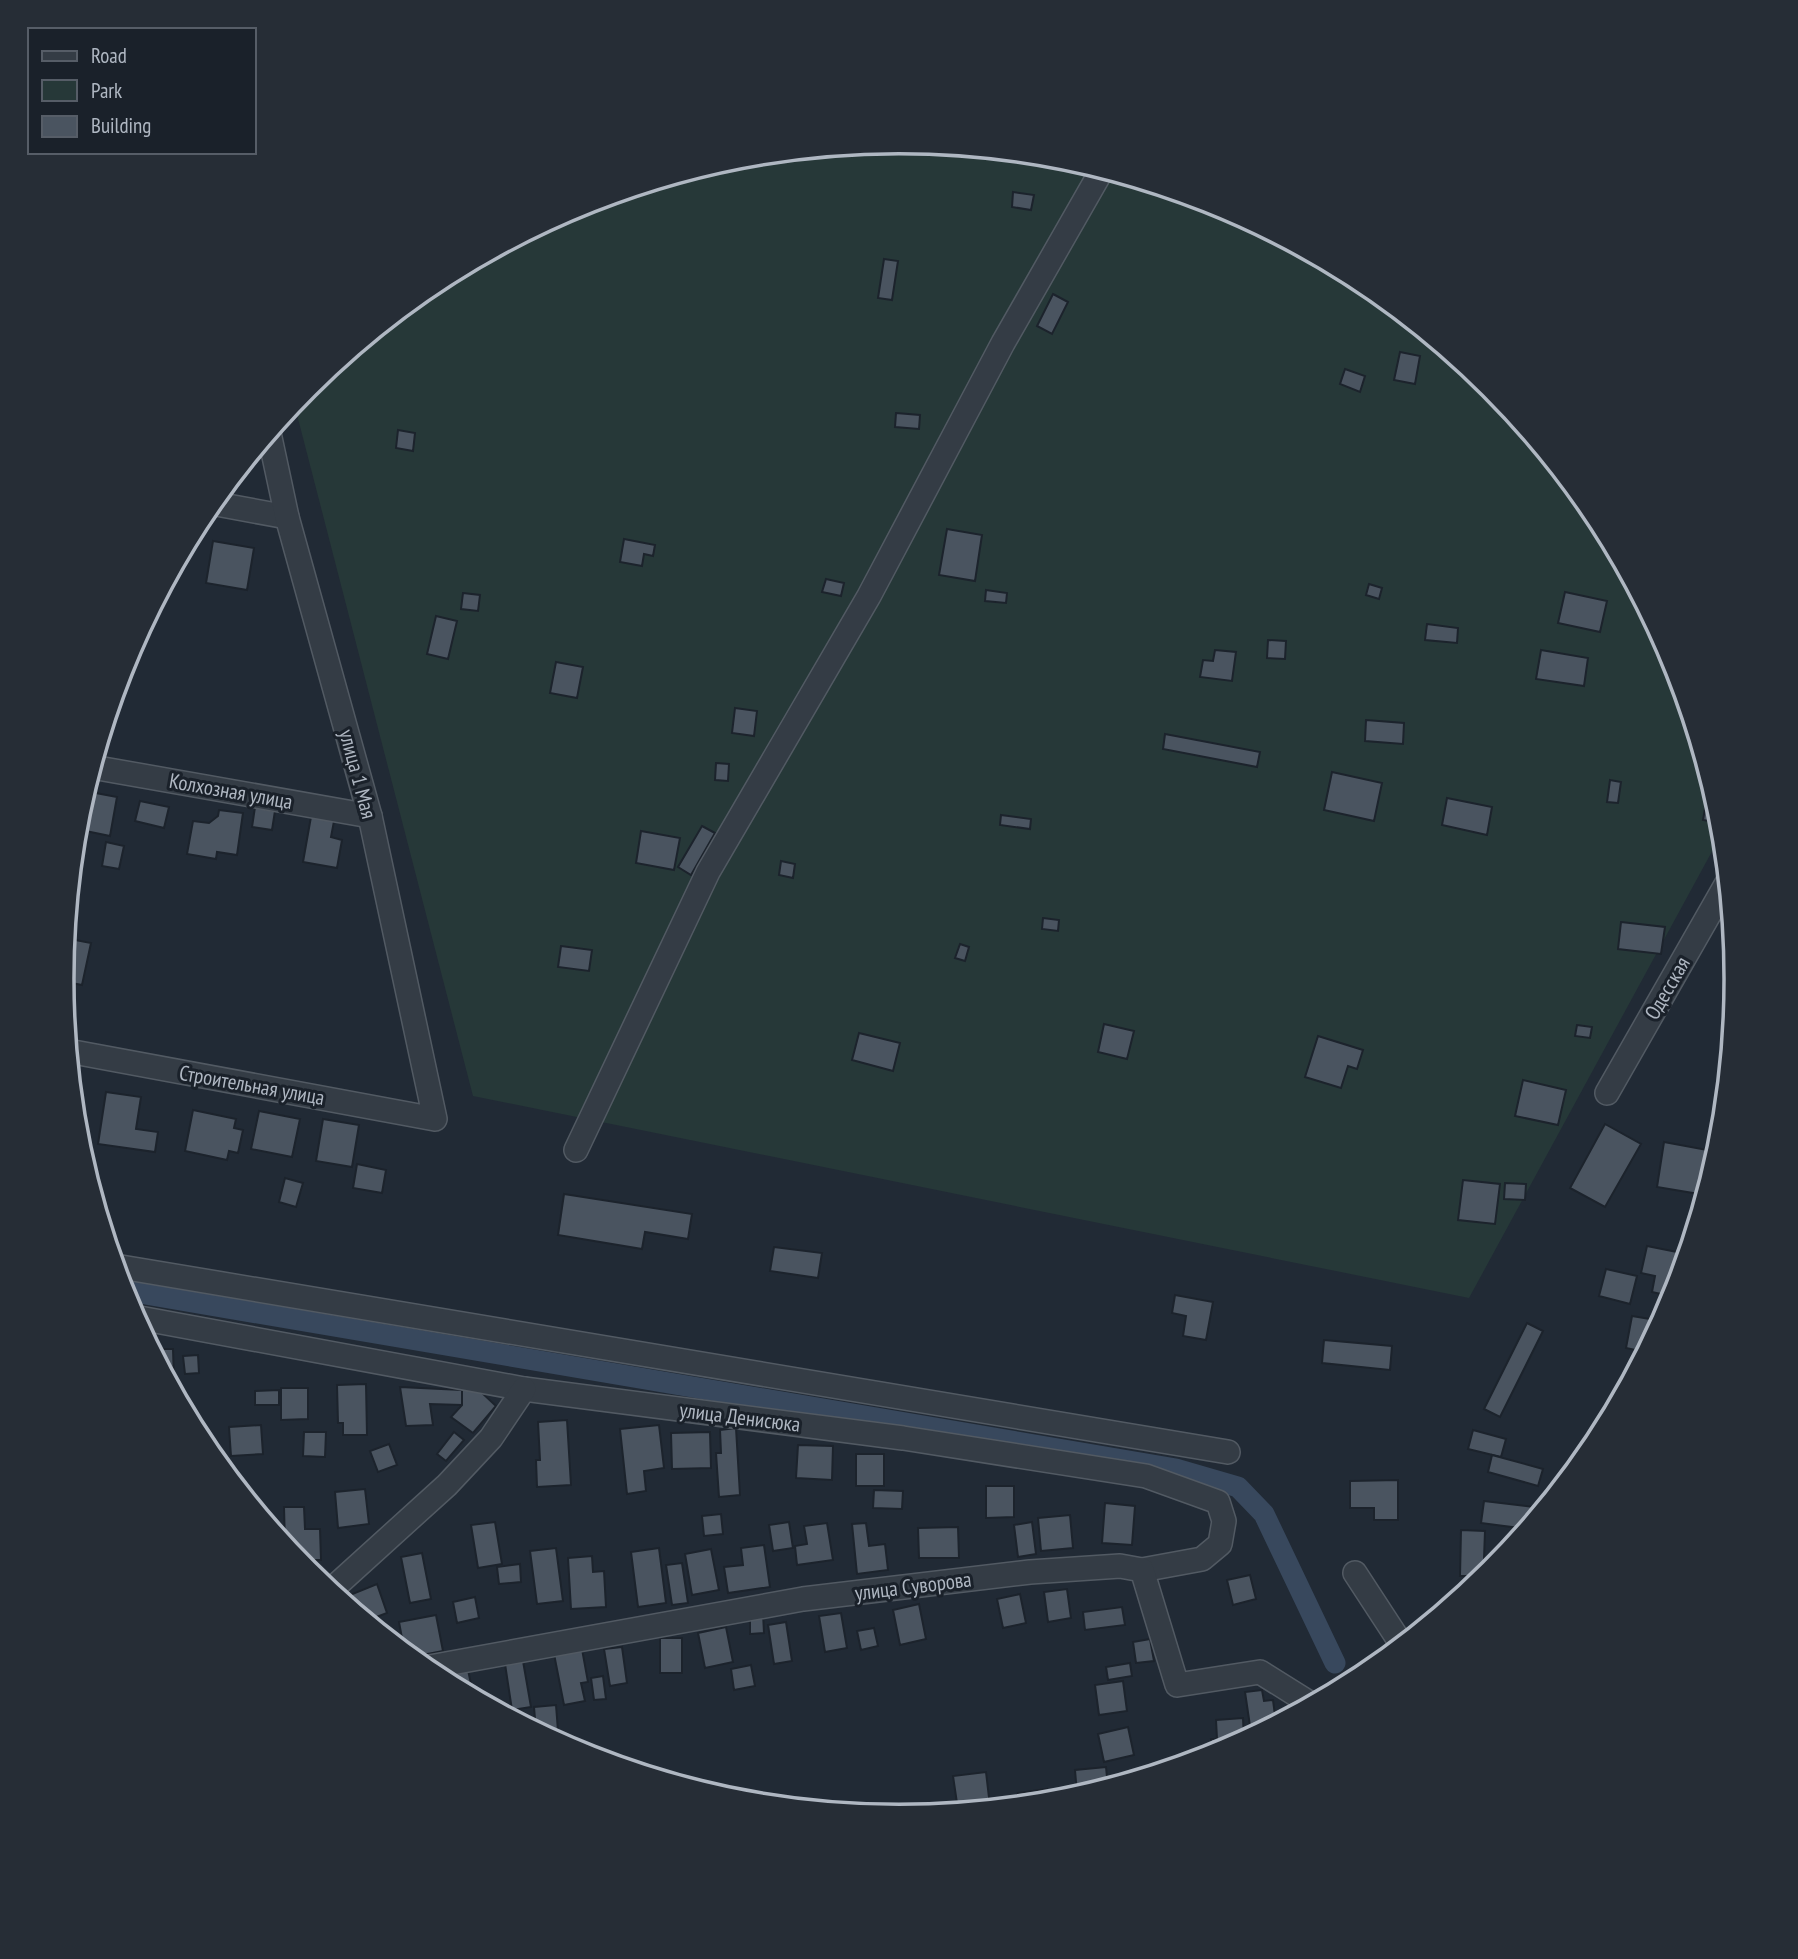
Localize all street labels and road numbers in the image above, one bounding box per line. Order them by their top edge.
street label: улица 1 Мая [333,726,383,822]
street label: Колхозная улица [167,767,295,815]
street label: Одесская [1638,952,1696,1024]
street label: Строительная улица [177,1059,327,1111]
street label: улица Денисюка [678,1396,802,1438]
street label: улица Суворова [853,1565,973,1607]

